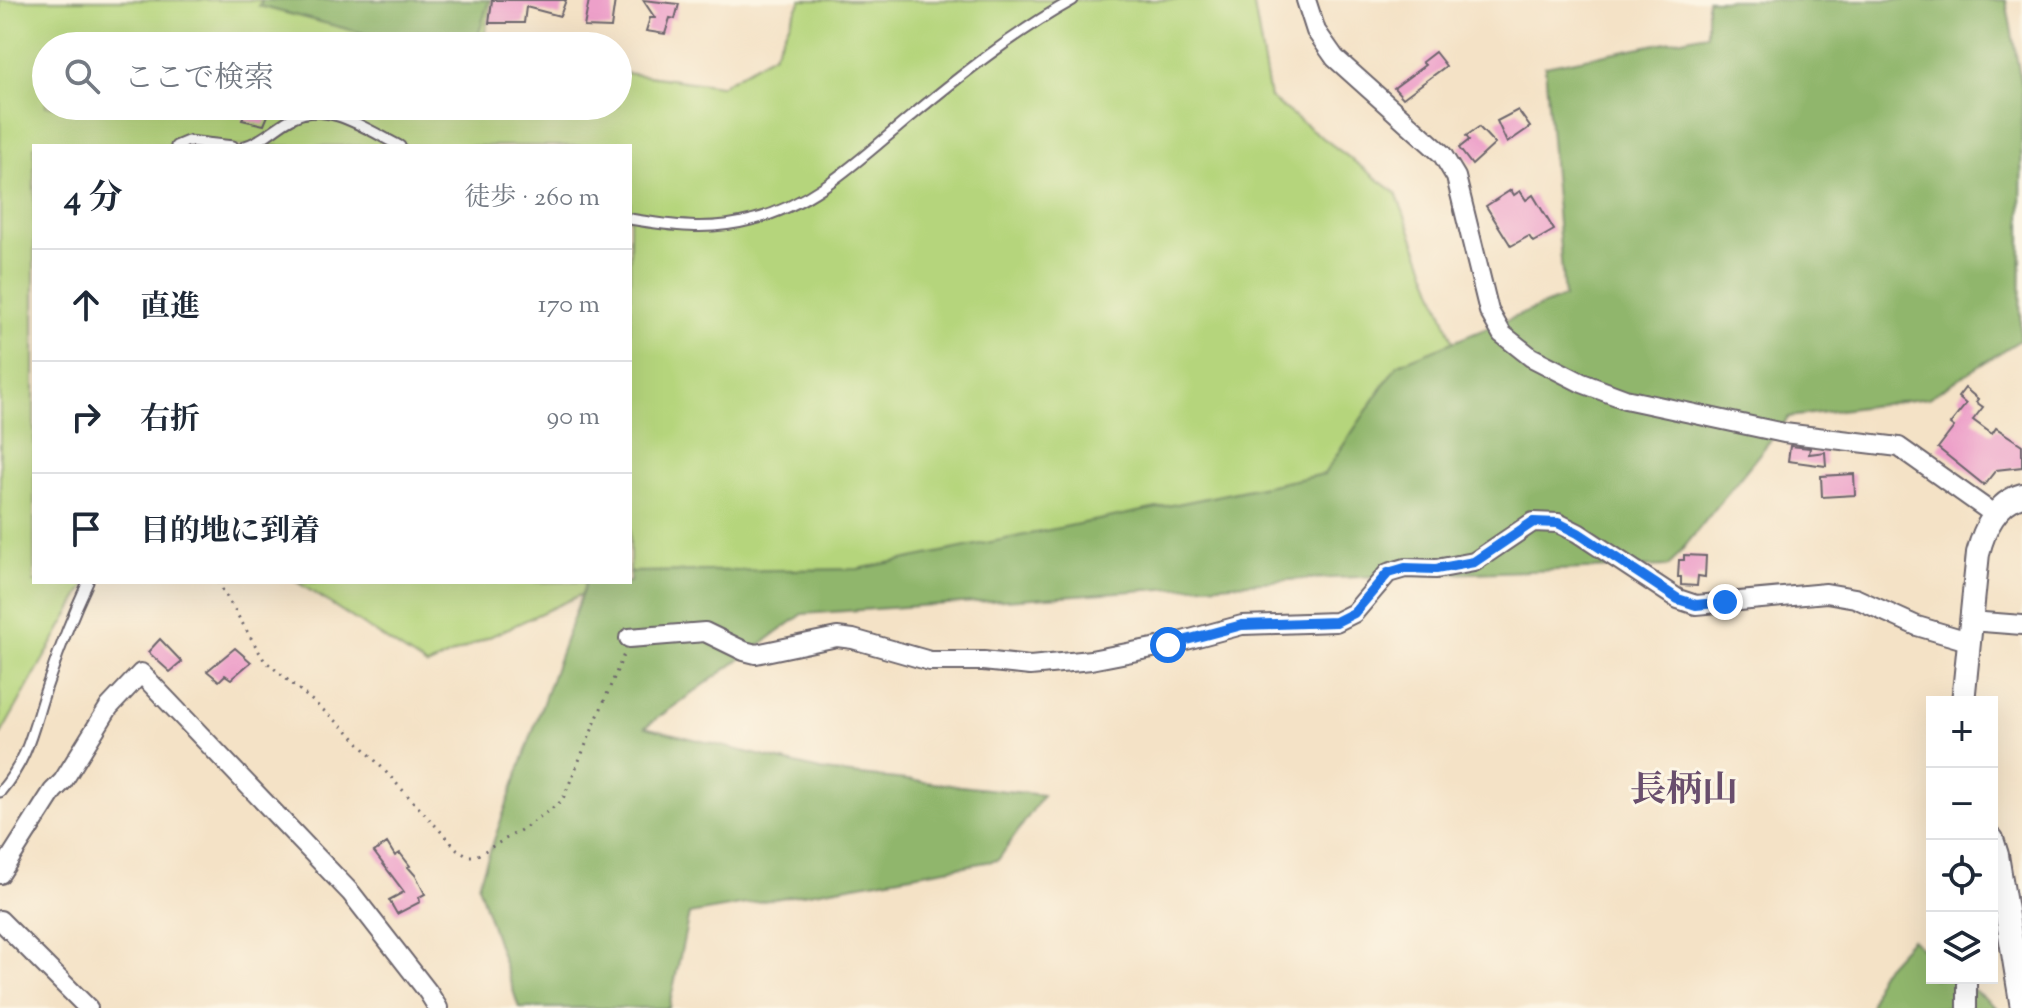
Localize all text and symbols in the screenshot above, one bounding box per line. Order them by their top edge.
search box [32,32,632,120]
icon: search [60,54,104,98]
text: ここで検索 [124,58,274,101]
text: 4 分 [64,175,122,224]
text: 徒歩 · 260 m [464,180,600,217]
icon: ahead [64,283,108,327]
text: 直進 [140,287,200,330]
text: 170 m [538,287,600,324]
icon: right [64,395,108,439]
text: 右折 [140,399,200,442]
text: 90 m [547,399,600,436]
icon: arrive [64,507,108,551]
text: 目的地に到着 [140,511,320,554]
route end [1707,584,1743,620]
route start [1150,627,1186,663]
map controls [1926,696,1998,984]
button: + [1926,696,1998,768]
district label: 長柄山 [1630,766,1738,818]
button: − [1926,768,1998,840]
button: locate [1926,840,1998,912]
button: layers [1926,912,1998,984]

